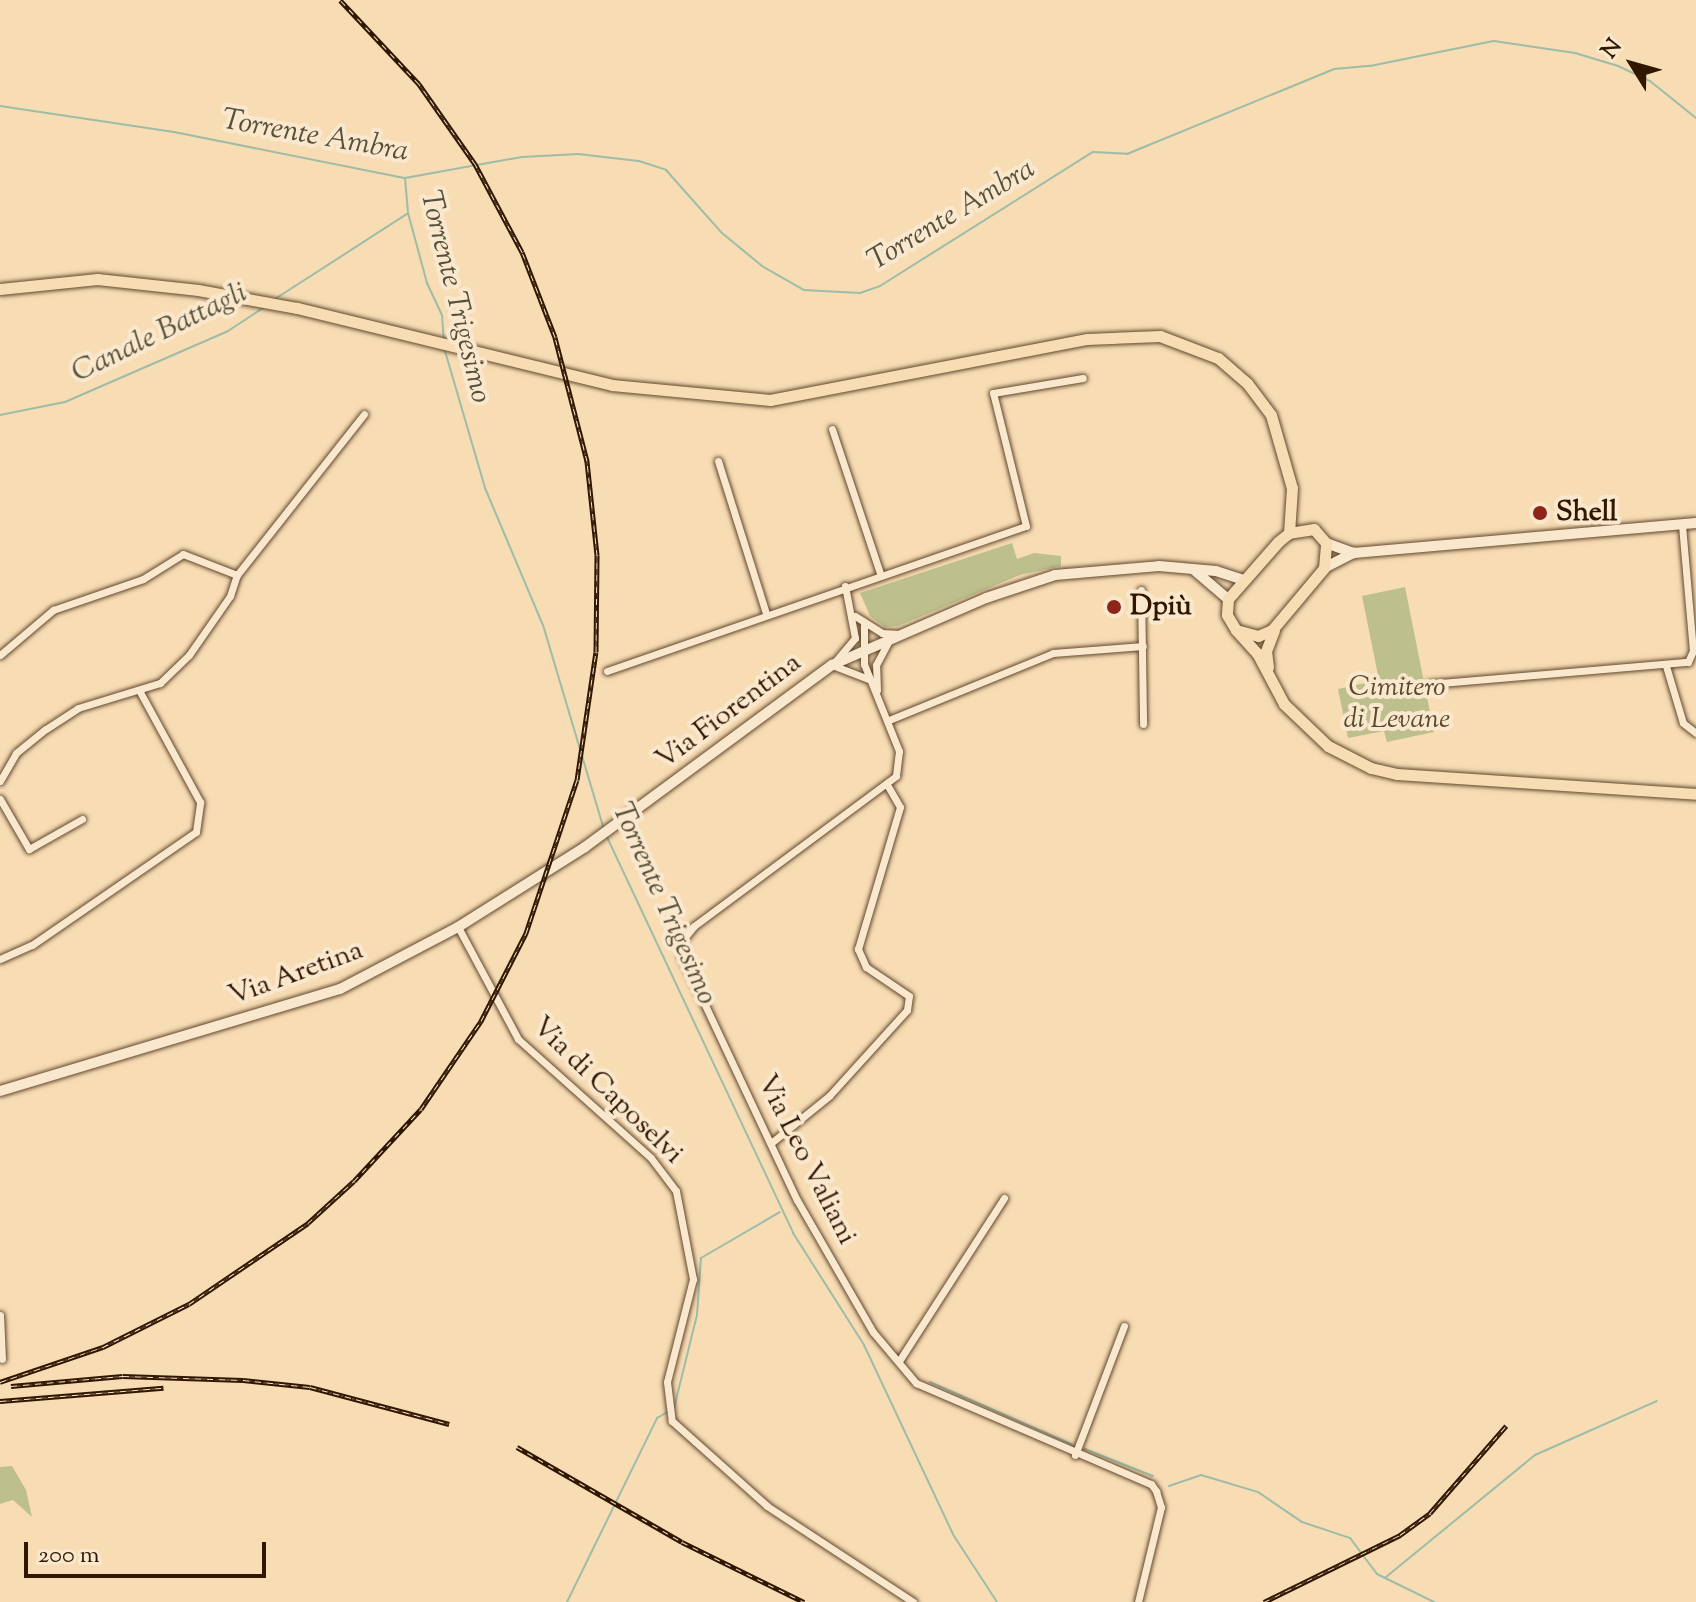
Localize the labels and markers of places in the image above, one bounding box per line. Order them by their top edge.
place label: Shell [1556,496,1617,530]
marker: Shell [1531,504,1549,522]
place label: Dpiù [1130,590,1192,624]
marker: Dpiù [1105,598,1123,616]

